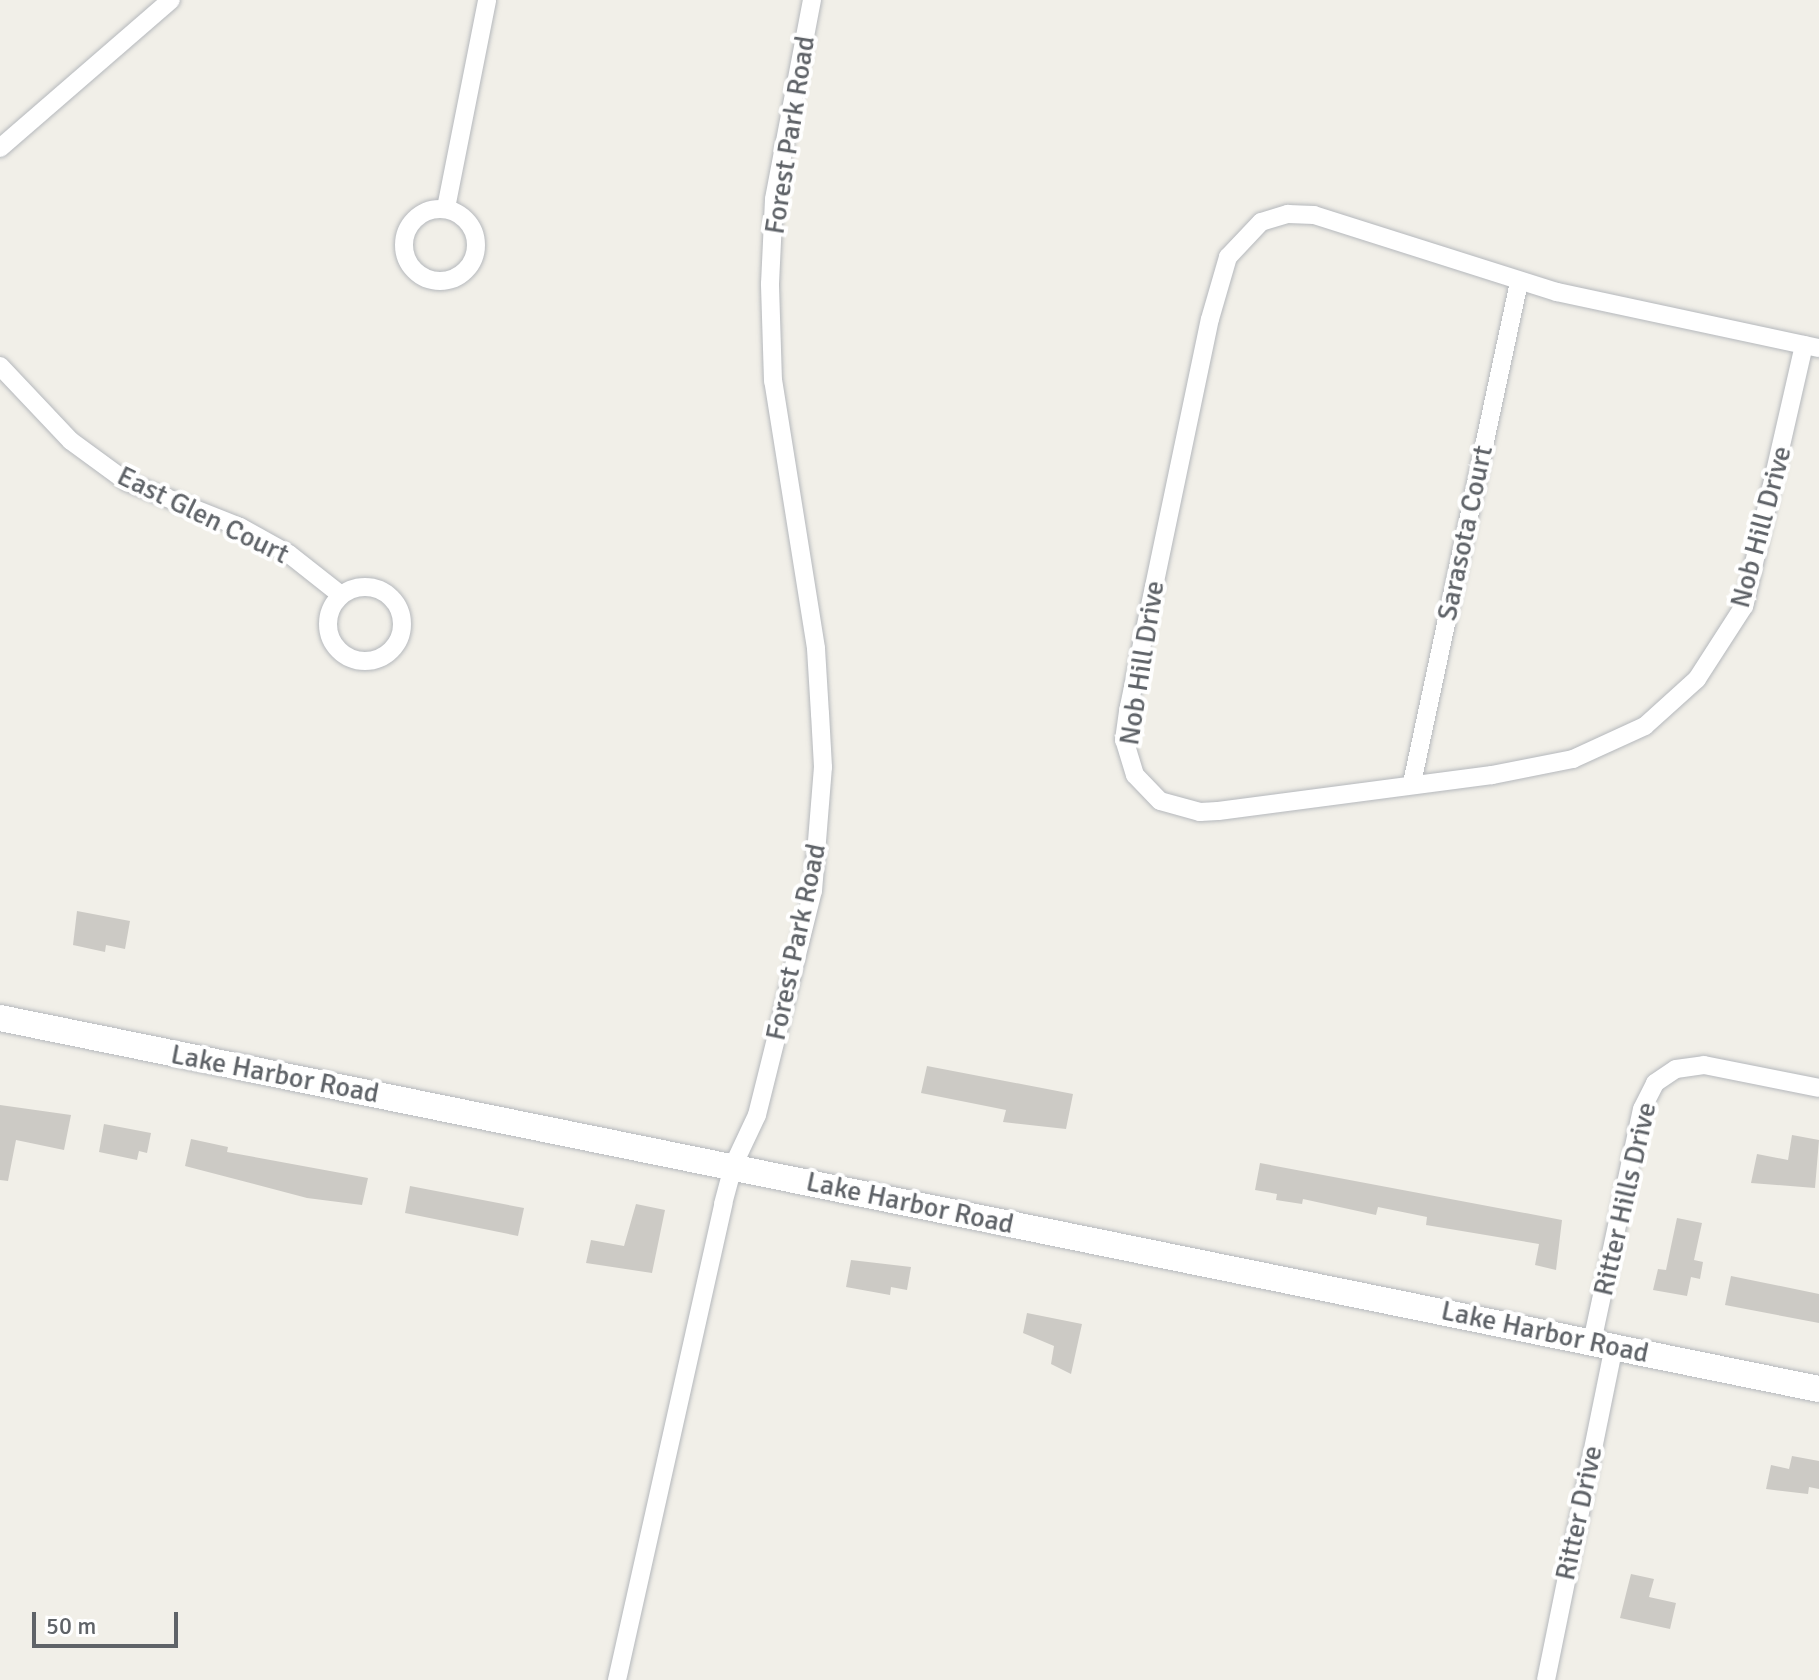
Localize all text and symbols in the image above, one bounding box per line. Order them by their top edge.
street label: Forest Park Road [758,33,822,237]
street label: Sarasota Court [1430,442,1500,624]
street label: Nob Hill Drive [1723,443,1799,611]
street label: East Glen Court [112,459,294,571]
street label: Nob Hill Drive [1112,578,1172,748]
street label: Forest Park Road [759,841,833,1043]
street label: Lake Harbor Road [168,1037,382,1111]
street label: Ritter Hills Drive [1586,1099,1664,1299]
street label: Lake Harbor Road [803,1165,1017,1241]
street label: Lake Harbor Road [1438,1294,1652,1370]
street label: Ritter Drive [1548,1443,1610,1583]
scale bar [36,1596,182,1646]
text: 50 m [46,1611,96,1641]

